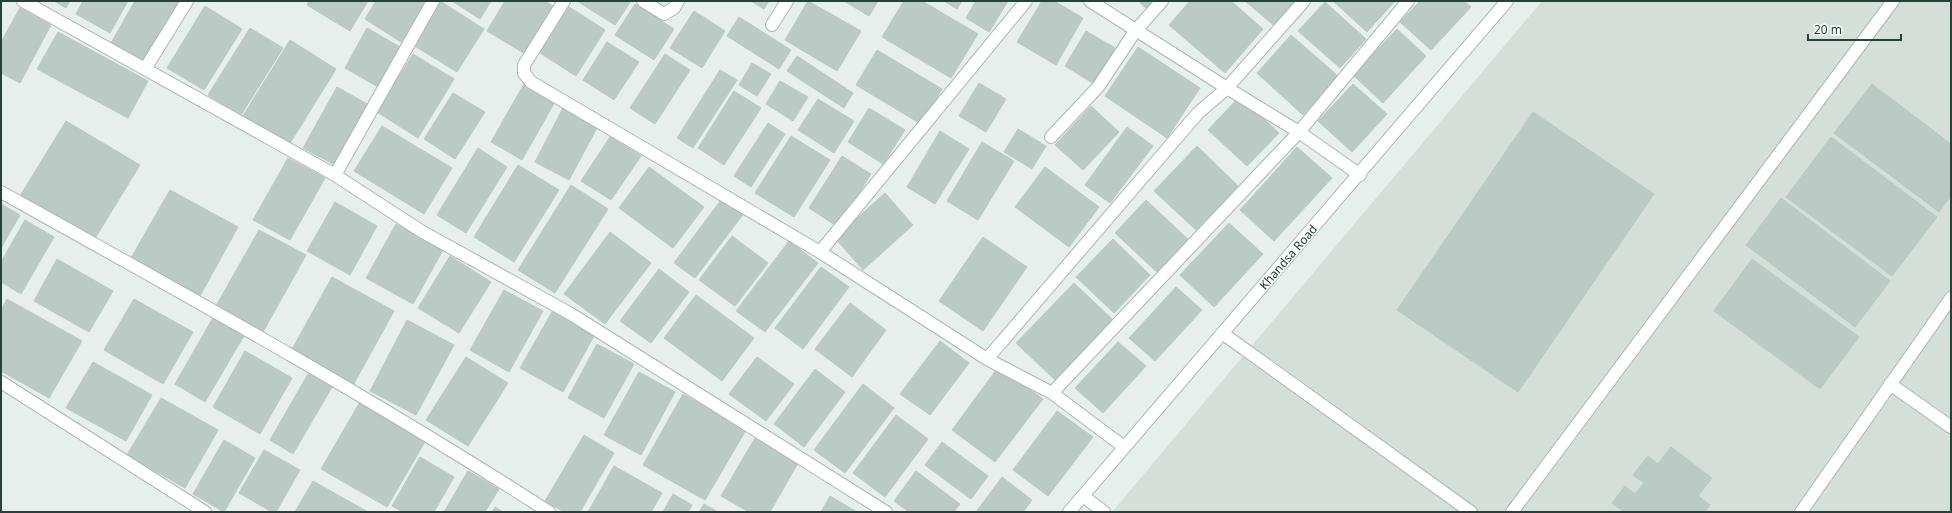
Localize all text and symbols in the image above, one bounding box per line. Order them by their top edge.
scale bar [1808,16,1901,42]
text: 20 m [1814,21,1842,38]
street label: Khandsa Road [1255,221,1321,293]

